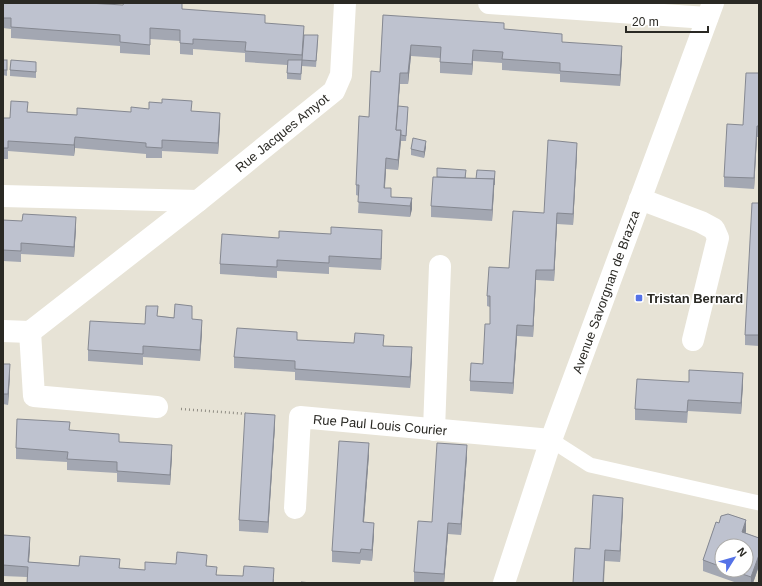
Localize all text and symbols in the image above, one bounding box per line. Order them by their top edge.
scale bar [626,8,708,34]
text: 20 m [632,15,659,29]
street label: Rue Jacques Amyot [232,91,332,175]
street label: Avenue Savorgnan de Brazza [569,208,643,376]
place label: Tristan Bernard [647,291,743,306]
marker: Tristan Bernard [634,293,644,303]
street label: Rue Paul Louis Courier [312,412,448,438]
north arrow [714,538,754,578]
text: N [735,545,749,559]

